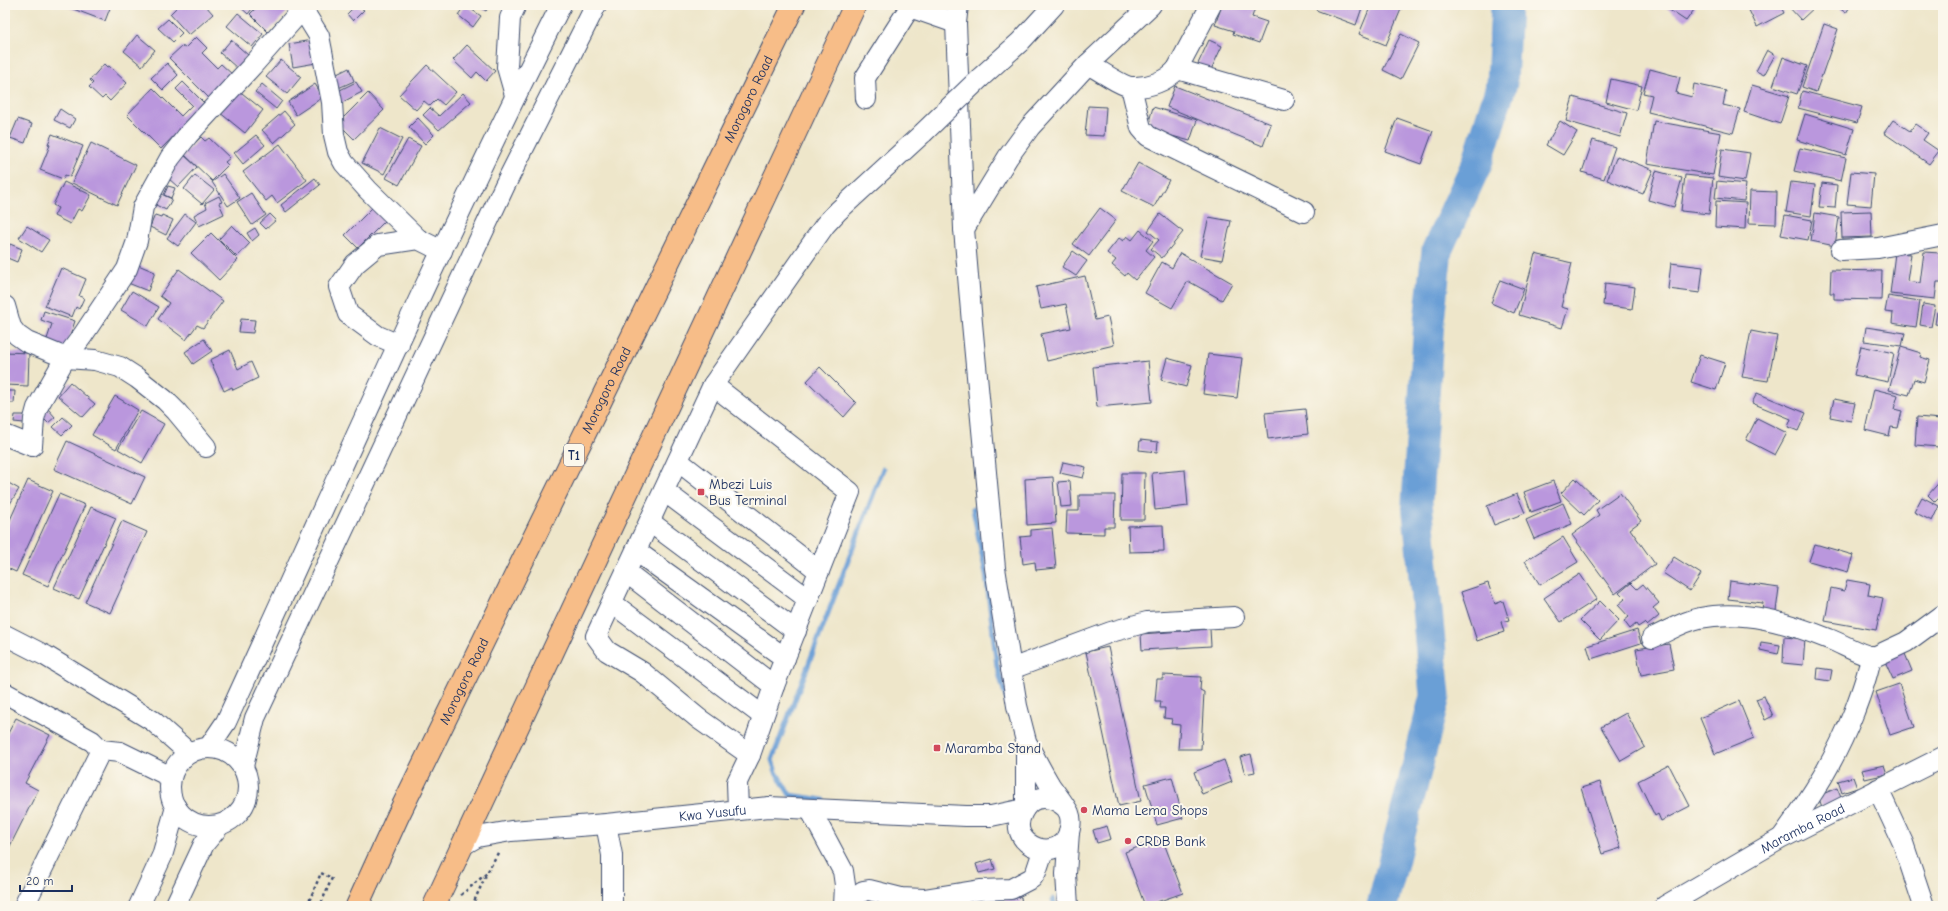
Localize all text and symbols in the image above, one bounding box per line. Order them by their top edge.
street label: Morogoro Road [720,53,777,145]
street label: Morogoro Road [578,344,634,436]
road number: T1 [564,444,584,466]
place label: Mbezi Luis Bus Terminal [709,476,787,509]
marker: Mbezi Luis Bus Terminal [696,487,706,497]
street label: Morogoro Road [436,635,492,727]
place label: Maramba Stand [945,740,1041,757]
marker: Maramba Stand [932,743,942,753]
street label: Maramba Road [1757,799,1847,857]
street label: Kwa Yusufu [678,801,747,825]
place label: Mama Lema Shops [1092,802,1208,819]
marker: Mama Lema Shops [1079,805,1089,815]
place label: CRDB Bank [1136,833,1206,850]
marker: CRDB Bank [1123,836,1133,846]
scale bar [20,867,72,893]
text: 20 m [26,874,54,888]

